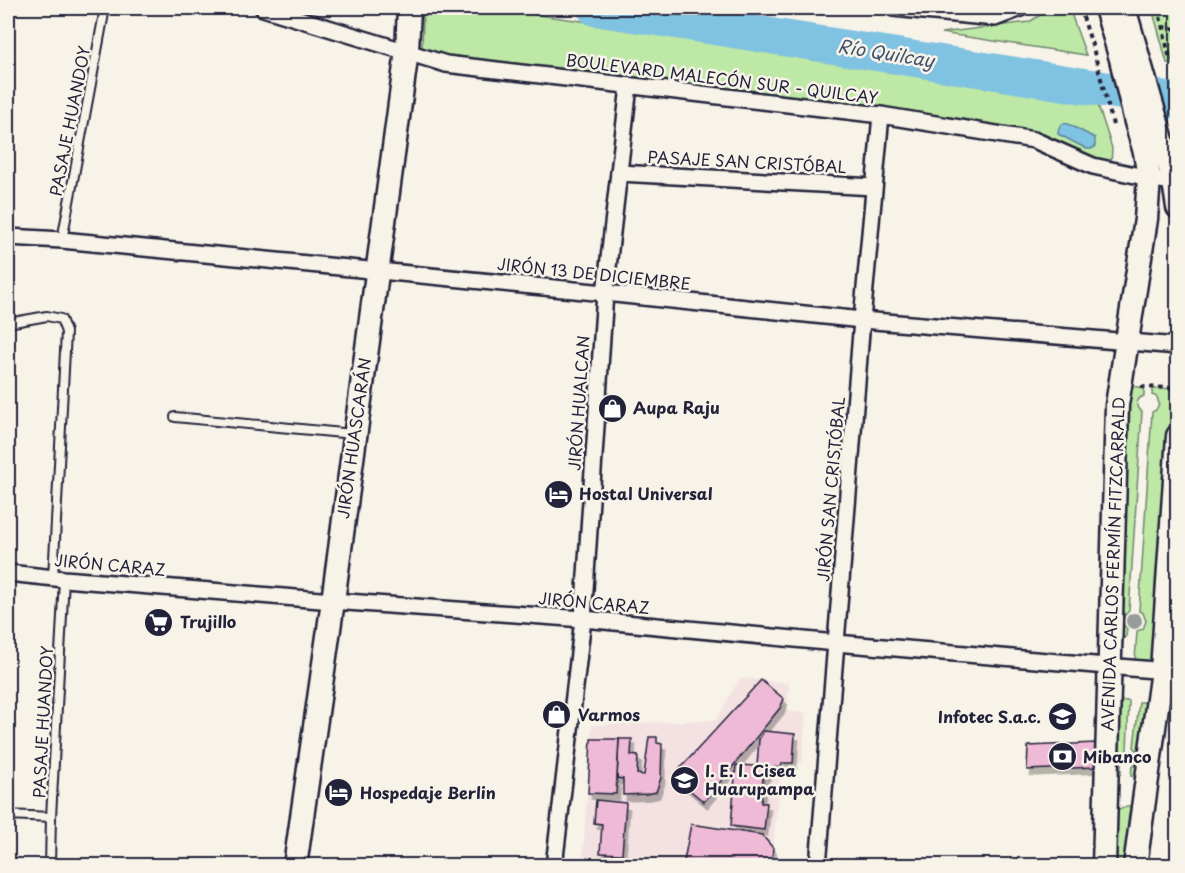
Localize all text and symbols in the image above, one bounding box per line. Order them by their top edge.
water label: Río Quilcay [836,32,938,74]
street label: PASAJE HUANDOY [43,44,95,198]
street label: BOULEVARD MALECÓN SUR - QUILCAY [565,47,880,109]
street label: PASAJE SAN CRISTÓBAL [647,144,847,178]
street label: JIRÓN 13 DE DICIEMBRE [496,251,692,295]
street label: JIRÓN HUALCAN [561,334,595,471]
street label: JIRÓN HUASCARÁN [330,356,376,520]
shop icon: Aupa Raju [596,392,628,424]
place label: Aupa Raju [633,395,720,419]
street label: JIRÓN SAN CRISTÓBAL [810,395,850,582]
street label: AVENIDA CARLOS FERMÍN FITZCARRALD [1094,396,1130,731]
hotel icon: Hostal Universal [542,478,574,510]
place label: Hostal Universal [579,481,713,505]
street label: JIRÓN CARAZ [53,547,167,581]
street label: JIRÓN CARAZ [537,585,651,619]
supermarket icon: Trujillo [143,606,175,638]
place label: Trujillo [180,609,236,633]
street label: PASAJE HUANDOY [26,645,58,799]
shop icon: Varmos [541,699,573,731]
school or university icon: Infotec S.a.c. [1046,701,1078,733]
place label: Varmos [578,702,640,726]
place label: Infotec S.a.c. [938,704,1041,728]
bank icon: Mibanco [1046,741,1078,773]
place label: Mibanco [1083,744,1151,768]
place label: I. E. I. Cisea Huarupampa [705,758,814,800]
school or university icon: I. E. I. Cisea Huarupampa [668,764,700,796]
hotel icon: Hospedaje Berlin [323,777,355,809]
place label: Hospedaje Berlin [360,780,496,804]

